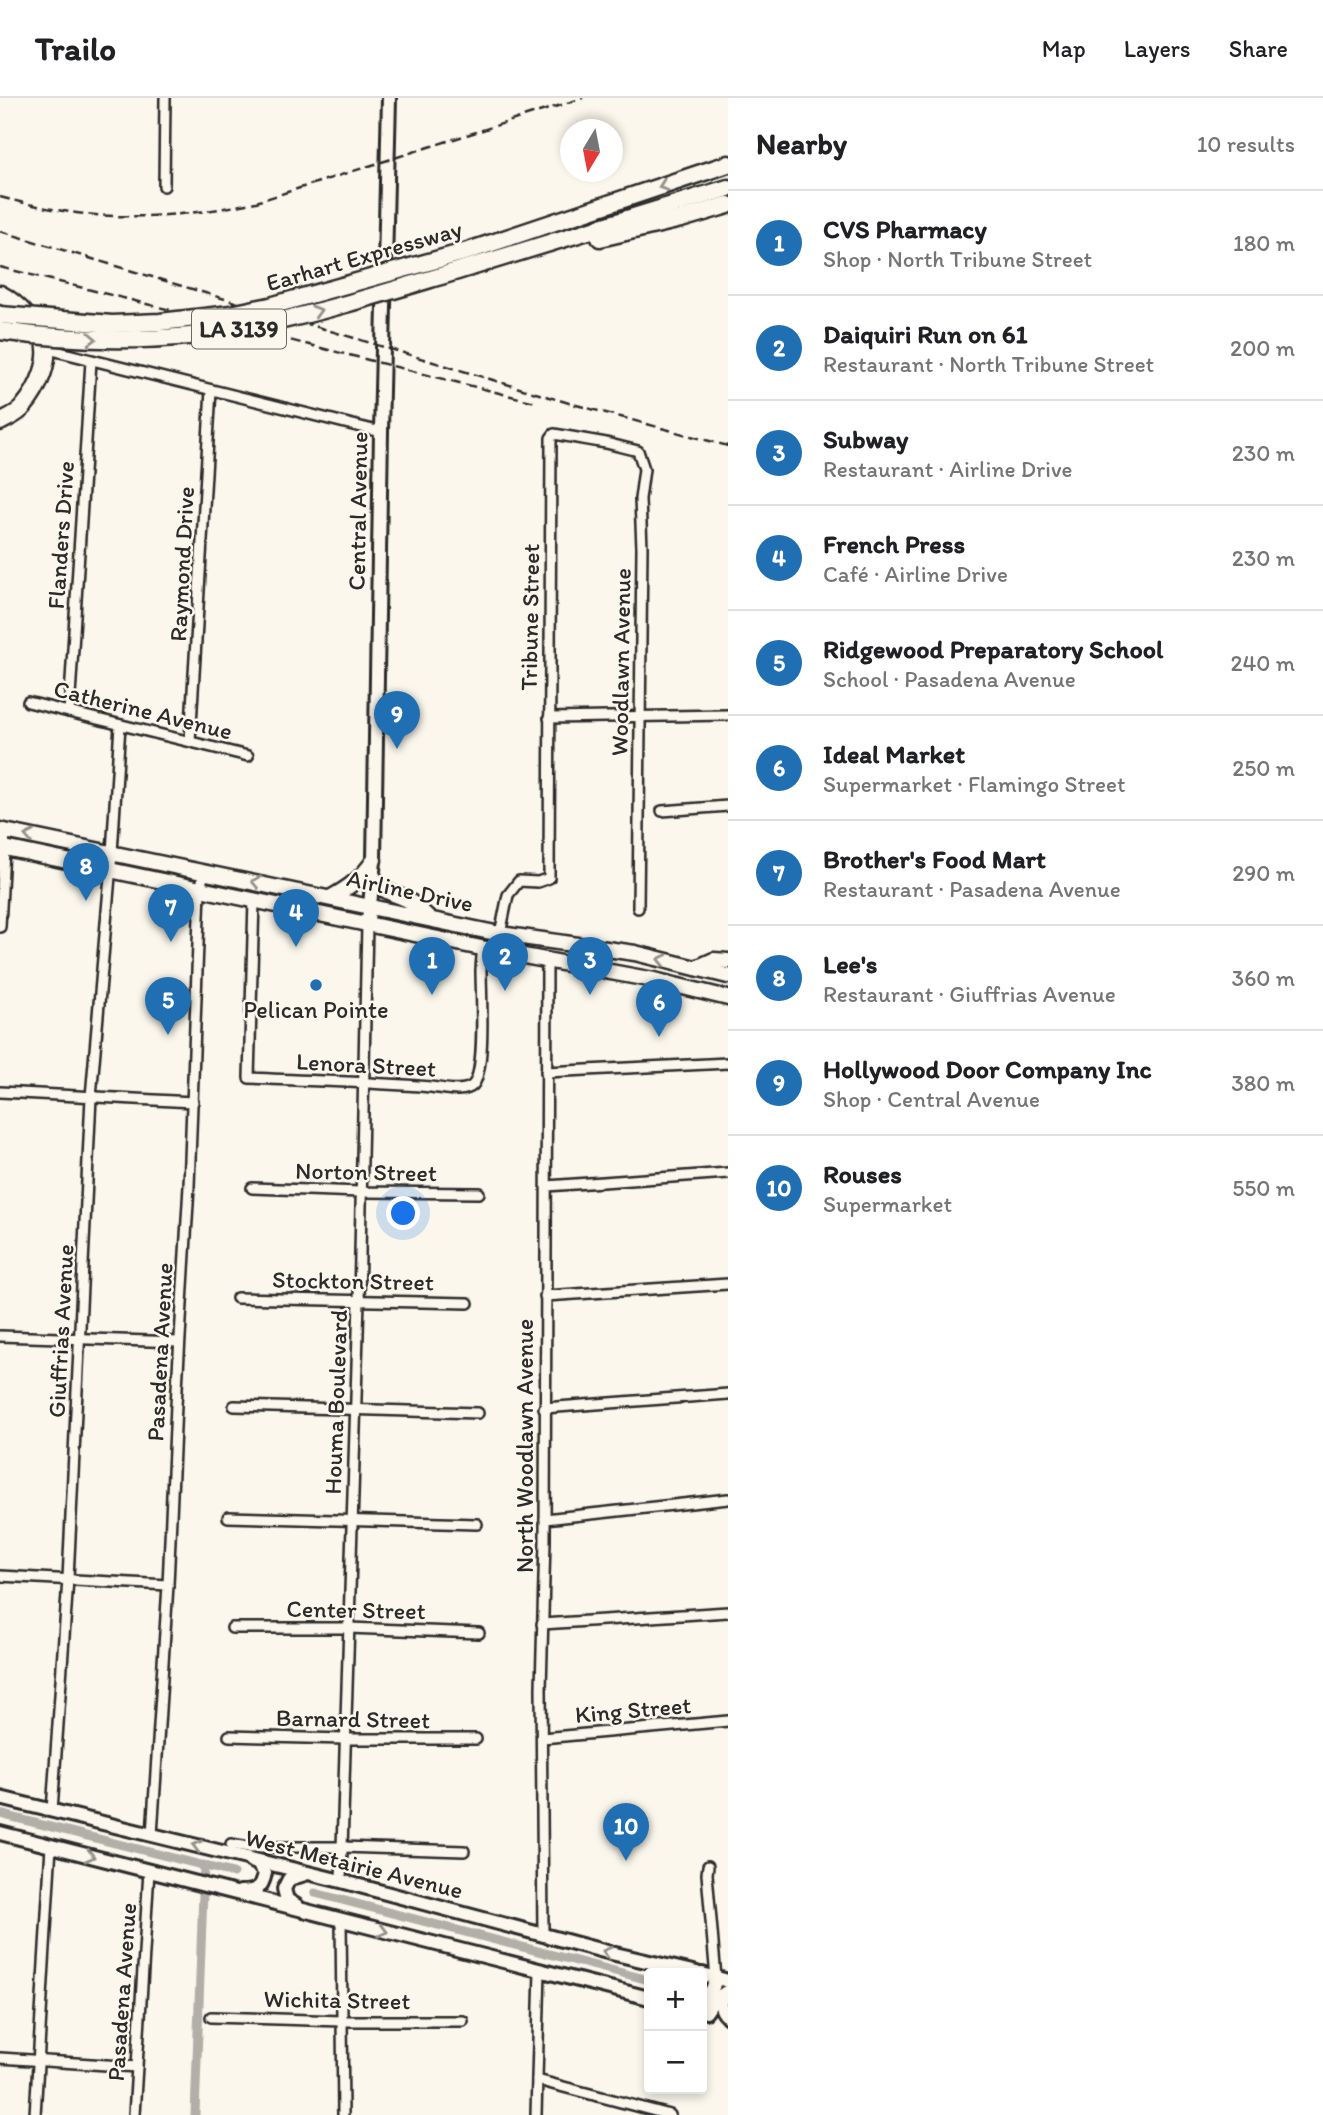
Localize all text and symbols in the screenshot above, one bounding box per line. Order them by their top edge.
text: Trailo [35,29,116,68]
text: Map [1042,34,1086,63]
text: Layers [1124,34,1191,63]
text: Share [1229,34,1288,63]
north arrow [560,119,623,182]
text: Nearby [756,125,847,162]
text: 10 results [1197,130,1295,158]
one-way arrow [658,177,670,192]
text: CVS Pharmacy [823,213,987,245]
street label: Earhart Expressway [263,214,465,297]
text: 1 [774,229,784,257]
text: 180 m [1233,229,1295,257]
text: Shop · North Tribune Street [823,245,1092,273]
one-way arrow [311,305,323,320]
road number: LA 3139 [192,310,286,348]
text: Daiquiri Run on 61 [823,318,1028,350]
one-way arrow [87,332,98,347]
text: 2 [773,334,785,362]
text: 200 m [1230,334,1295,362]
text: Restaurant · North Tribune Street [823,350,1154,378]
text: Subway [823,423,908,455]
street label: Central Avenue [342,431,373,591]
text: 3 [773,439,785,467]
text: 230 m [1232,439,1295,467]
text: Restaurant · Airline Drive [823,455,1073,483]
street label: Flanders Drive [41,460,80,610]
street label: Raymond Drive [163,486,200,642]
text: French Press [823,528,965,560]
street label: Tribune Street [514,543,545,691]
text: 4 [772,544,786,572]
text: 230 m [1232,544,1295,572]
text: Café · Airline Drive [823,560,1008,588]
street label: Woodlawn Avenue [604,568,637,756]
text: Ridgewood Preparatory School [823,633,1163,665]
text: 5 [773,649,785,677]
text: 240 m [1230,649,1295,677]
text: School · Pasadena Avenue [823,665,1076,693]
street label: Catherine Avenue [51,673,235,746]
pin: 9 [374,691,420,749]
text: Ideal Market [823,738,965,770]
text: 6 [773,754,785,782]
text: 250 m [1232,754,1295,782]
text: Supermarket · Flamingo Street [823,770,1126,798]
one-way arrow [23,829,35,844]
pin: 8 [63,843,109,901]
text: Brother's Food Mart [823,843,1046,875]
text: 7 [773,859,785,887]
text: 290 m [1232,859,1295,887]
street label: Airline Drive [344,863,476,918]
text: Restaurant · Pasadena Avenue [823,875,1121,903]
one-way arrow [250,876,262,891]
pin: 7 [148,884,194,942]
pin: 4 [273,889,319,947]
pin: 2 [482,933,528,991]
pin: 1 [409,937,455,995]
pin: 3 [567,937,613,995]
text: Lee's [823,948,877,980]
one-way arrow [656,953,668,968]
text: 8 [773,964,785,992]
text: 360 m [1232,964,1295,992]
pin: 5 [145,977,191,1035]
marker: Pelican Pointe [308,977,324,993]
pin: 6 [636,979,682,1037]
text: Restaurant · Giuffrias Avenue [823,980,1116,1008]
place label: Pelican Pointe [243,995,389,1024]
street label: Lenora Street [295,1046,437,1083]
text: Hollywood Door Company Inc [823,1053,1152,1085]
text: 9 [773,1069,785,1097]
text: 380 m [1231,1069,1295,1097]
text: Shop · Central Avenue [823,1085,1040,1113]
street label: Norton Street [295,1156,437,1187]
text: Rouses [823,1158,902,1190]
text: 10 [767,1174,791,1202]
text: 550 m [1232,1174,1295,1202]
text: Supermarket [823,1190,952,1218]
your location [386,1196,420,1230]
street label: Giuffrias Avenue [41,1243,80,1418]
street label: Pasadena Avenue [140,1262,179,1442]
street label: Stockton Street [272,1265,434,1296]
street label: Houma Boulevard [318,1309,353,1495]
street label: North Woodlawn Avenue [510,1319,539,1573]
street label: Center Street [286,1594,426,1625]
street label: King Street [574,1690,692,1729]
street label: Barnard Street [276,1703,430,1734]
pin: 10 [603,1803,649,1861]
street label: West Metairie Avenue [242,1822,466,1905]
one-way arrow [191,1840,203,1854]
one-way arrow [84,1848,96,1862]
street label: Pasadena Avenue [101,1902,142,2082]
one-way arrow [377,1923,389,1937]
one-way arrow [601,1945,613,1960]
map controls [644,1968,707,2094]
button: + [644,1968,707,2031]
street label: Wichita Street [263,1984,411,2015]
button: − [644,2031,707,2094]

